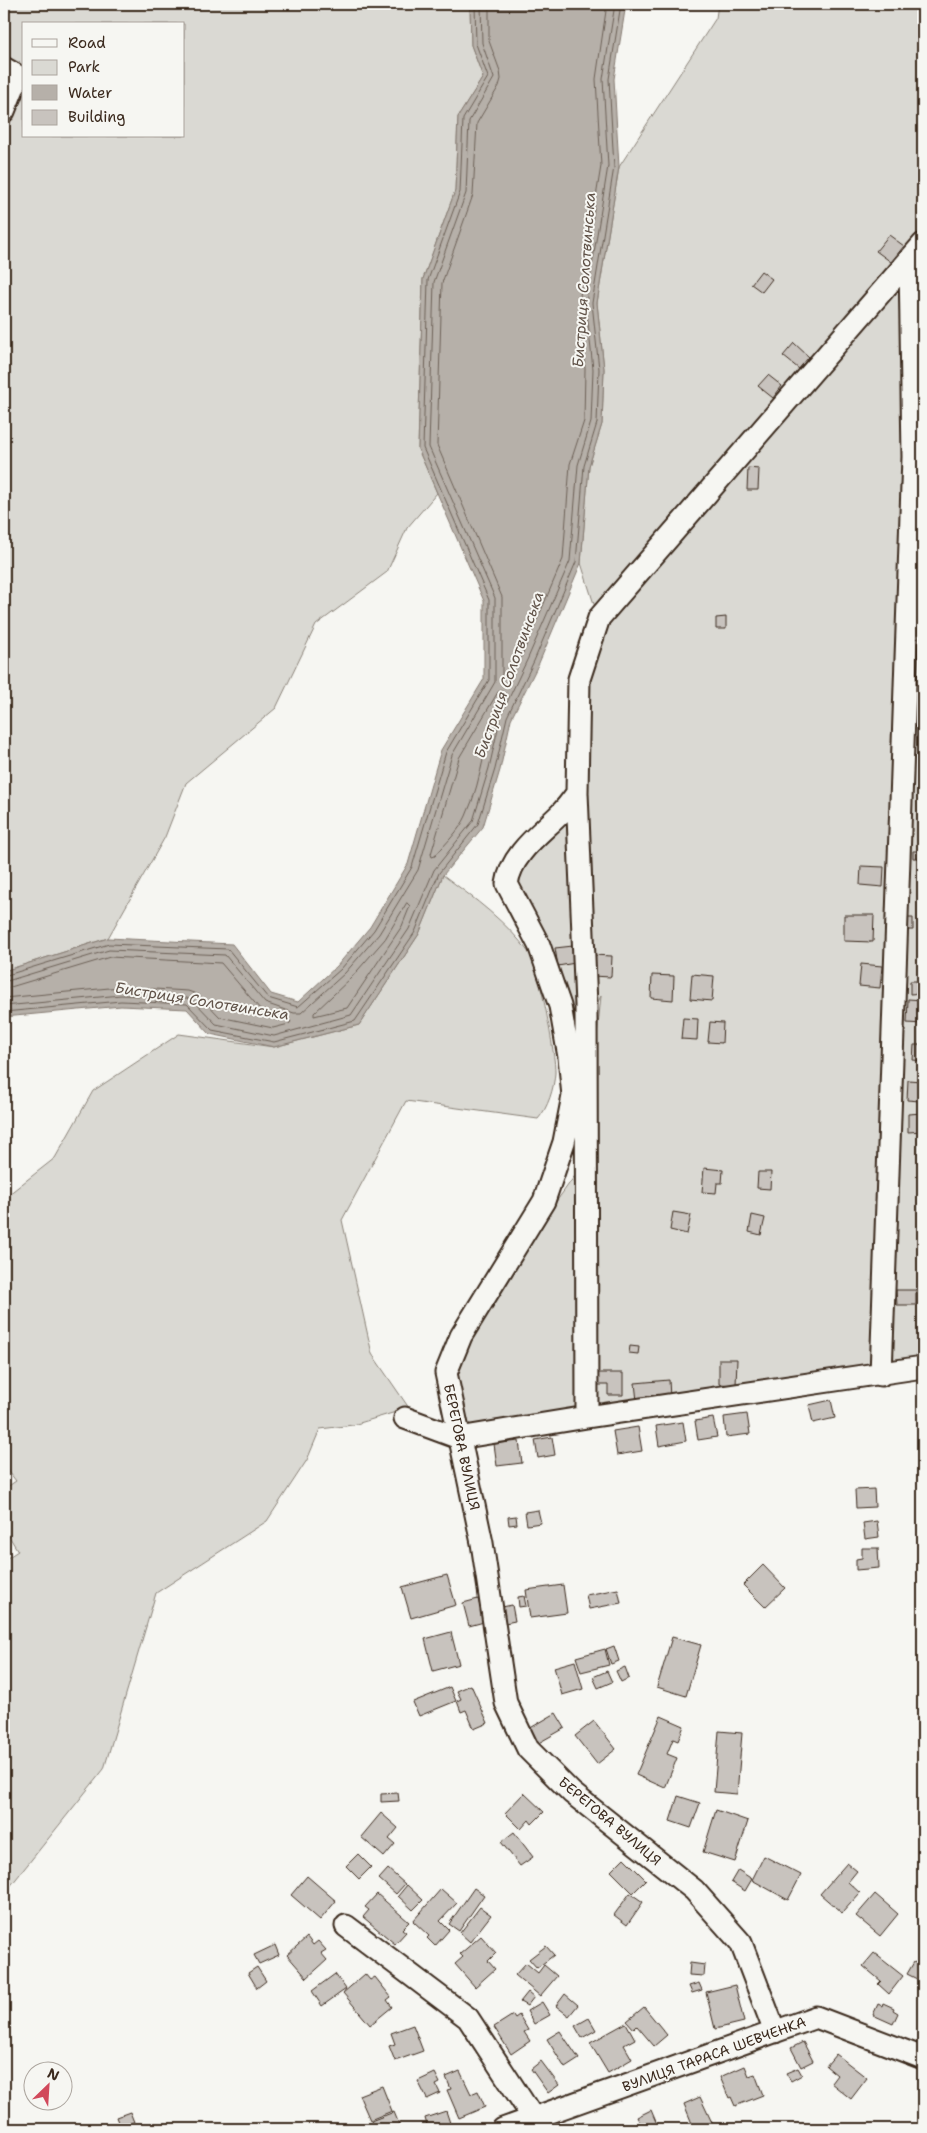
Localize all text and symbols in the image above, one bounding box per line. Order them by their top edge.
legend [22,22,185,138]
text: Road [68,33,106,53]
text: Park [68,57,100,77]
text: Water [68,83,112,103]
text: Building [68,107,125,127]
water label: Бистриця Солотвинська [568,192,600,368]
water label: Бистриця Солотвинська [470,589,548,761]
water label: Бистриця Солотвинська [114,977,290,1025]
street label: БЕРЕГОВА ВУЛИЦЯ [440,1382,484,1512]
street label: БЕРЕГОВА ВУЛИЦЯ [555,1773,665,1869]
street label: ВУЛИЦЯ ТАРАСА ШЕВЧЕНКА [620,2012,808,2096]
north arrow [22,2060,72,2110]
text: N [45,2064,62,2085]

